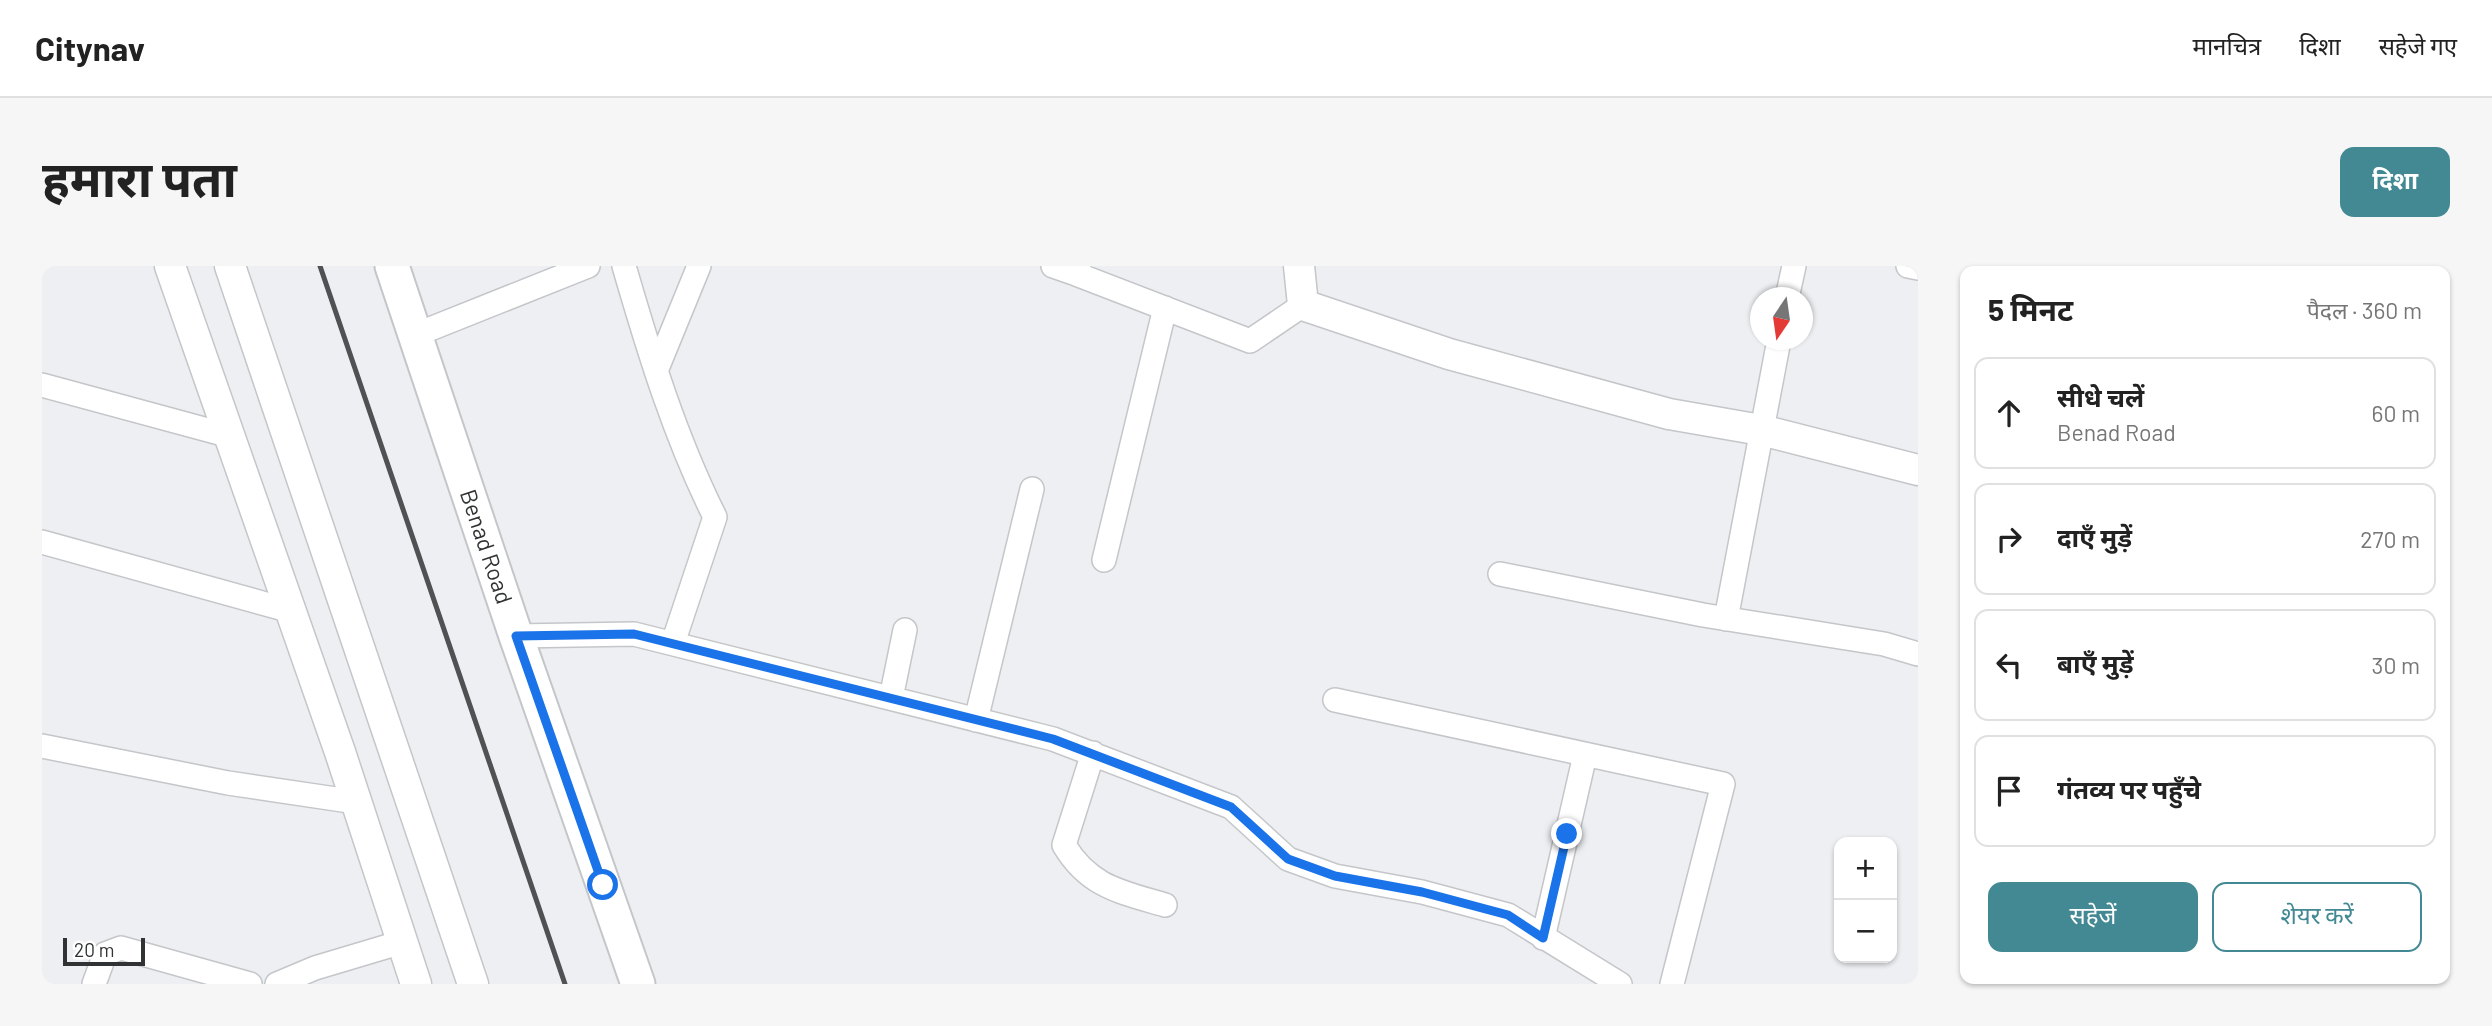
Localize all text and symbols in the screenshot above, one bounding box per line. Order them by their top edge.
text: Citynav [35,28,145,68]
text: मानचित्र [2193,31,2261,60]
text: दिशा [2299,31,2341,60]
text: सहेजे गए [2379,31,2457,60]
button: दिशा [2340,147,2450,217]
text: हमारा पता [42,148,237,207]
north arrow [1750,287,1813,350]
text: 5 मिनट [1988,291,2073,327]
text: पैदल · 360 m [2307,296,2422,324]
text: सीधे चलें [2057,381,2144,412]
icon: ahead [1990,394,2028,432]
text: 60 m [2372,399,2420,427]
text: Benad Road [2057,418,2176,446]
street label: Benad Road [455,486,519,607]
icon: right [1990,520,2028,558]
text: दाएँ मुड़ें [2057,521,2132,552]
text: 270 m [2360,525,2420,553]
icon: left [1990,646,2028,684]
text: बाएँ मुड़ें [2057,647,2134,678]
text: 30 m [2372,651,2420,679]
icon: arrive [1990,772,2028,810]
text: गंतव्य पर पहुँचे [2057,773,2201,804]
route end [1551,818,1582,849]
map controls [1834,837,1897,963]
button: + [1834,837,1897,900]
route start [587,869,618,900]
button: सहेजें [1988,882,2198,952]
button: शेयर करें [2212,882,2422,952]
button: − [1834,900,1897,963]
scale bar [63,935,145,967]
text: 20 m [74,938,114,961]

